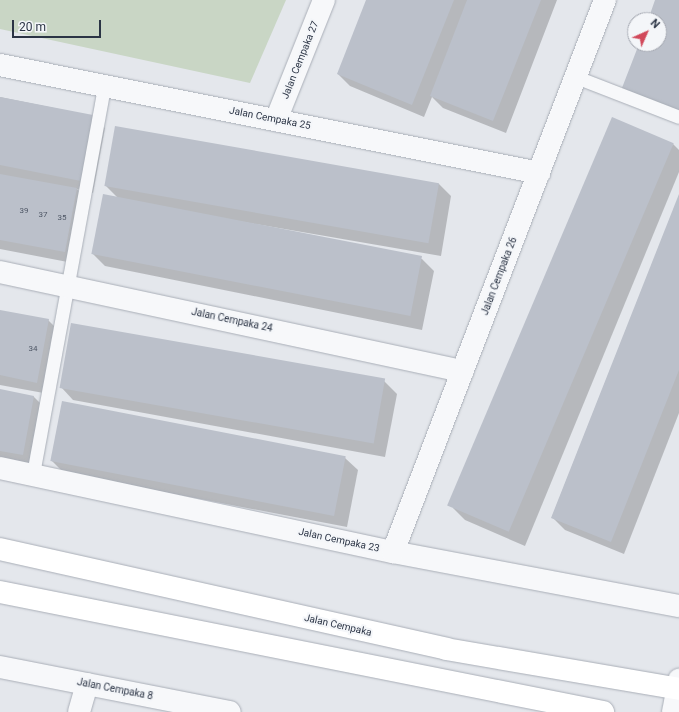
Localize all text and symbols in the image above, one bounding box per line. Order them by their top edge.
scale bar [14,12,103,38]
north arrow [627,12,667,52]
text: N [648,17,662,31]
street label: Jalan Cempaka 27 [279,19,321,101]
text: 20 m [19,20,46,34]
street label: Jalan Cempaka 25 [228,104,312,132]
house number: 39 [20,206,28,216]
house number: 37 [39,210,47,220]
house number: 35 [58,213,66,223]
street label: Jalan Cempaka 26 [479,235,519,317]
street label: Jalan Cempaka 24 [190,306,274,334]
house number: 34 [29,344,37,354]
street label: Jalan Cempaka 23 [297,526,381,554]
street label: Jalan Cempaka [303,611,373,639]
street label: Jalan Cempaka 8 [76,676,154,702]

